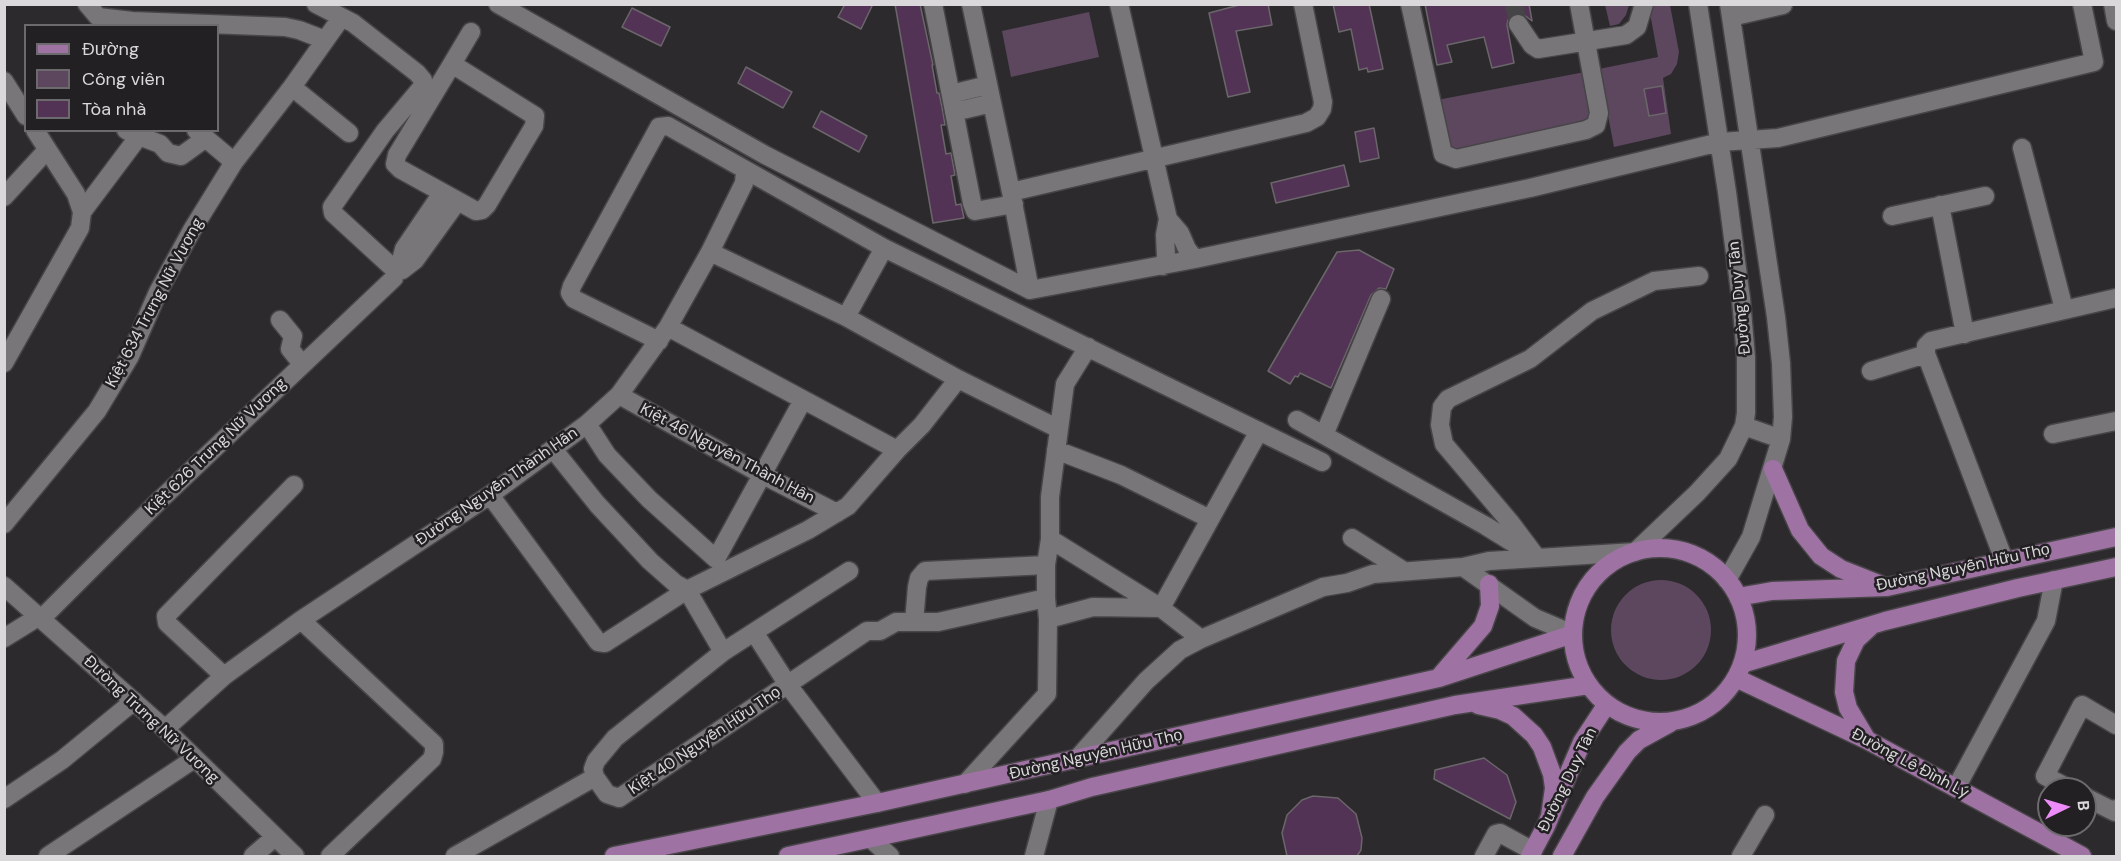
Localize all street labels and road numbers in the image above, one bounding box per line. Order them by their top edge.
street label: Kiệt 634 Trưng Nữ Vương [102,215,208,391]
street label: Đường Duy Tân [1724,240,1756,356]
street label: Kiệt 626 Trưng Nữ Vương [141,374,291,520]
street label: Kiệt 46 Nguyễn Thành Hân [637,400,817,508]
street label: Đường Nguyễn Thành Hãn [412,424,582,550]
street label: Đường Nguyễn Hữu Thọ [1875,540,2051,596]
street label: Đường Trưng Nữ Vương [79,652,223,788]
street label: Kiệt 40 Nguyễn Hữu Thọ [625,683,785,799]
street label: Đường Duy Tân [1534,725,1602,835]
street label: Đường Lê Đình Lý [1848,725,1972,803]
street label: Đường Nguyễn Hữu Thọ [1008,726,1184,784]

